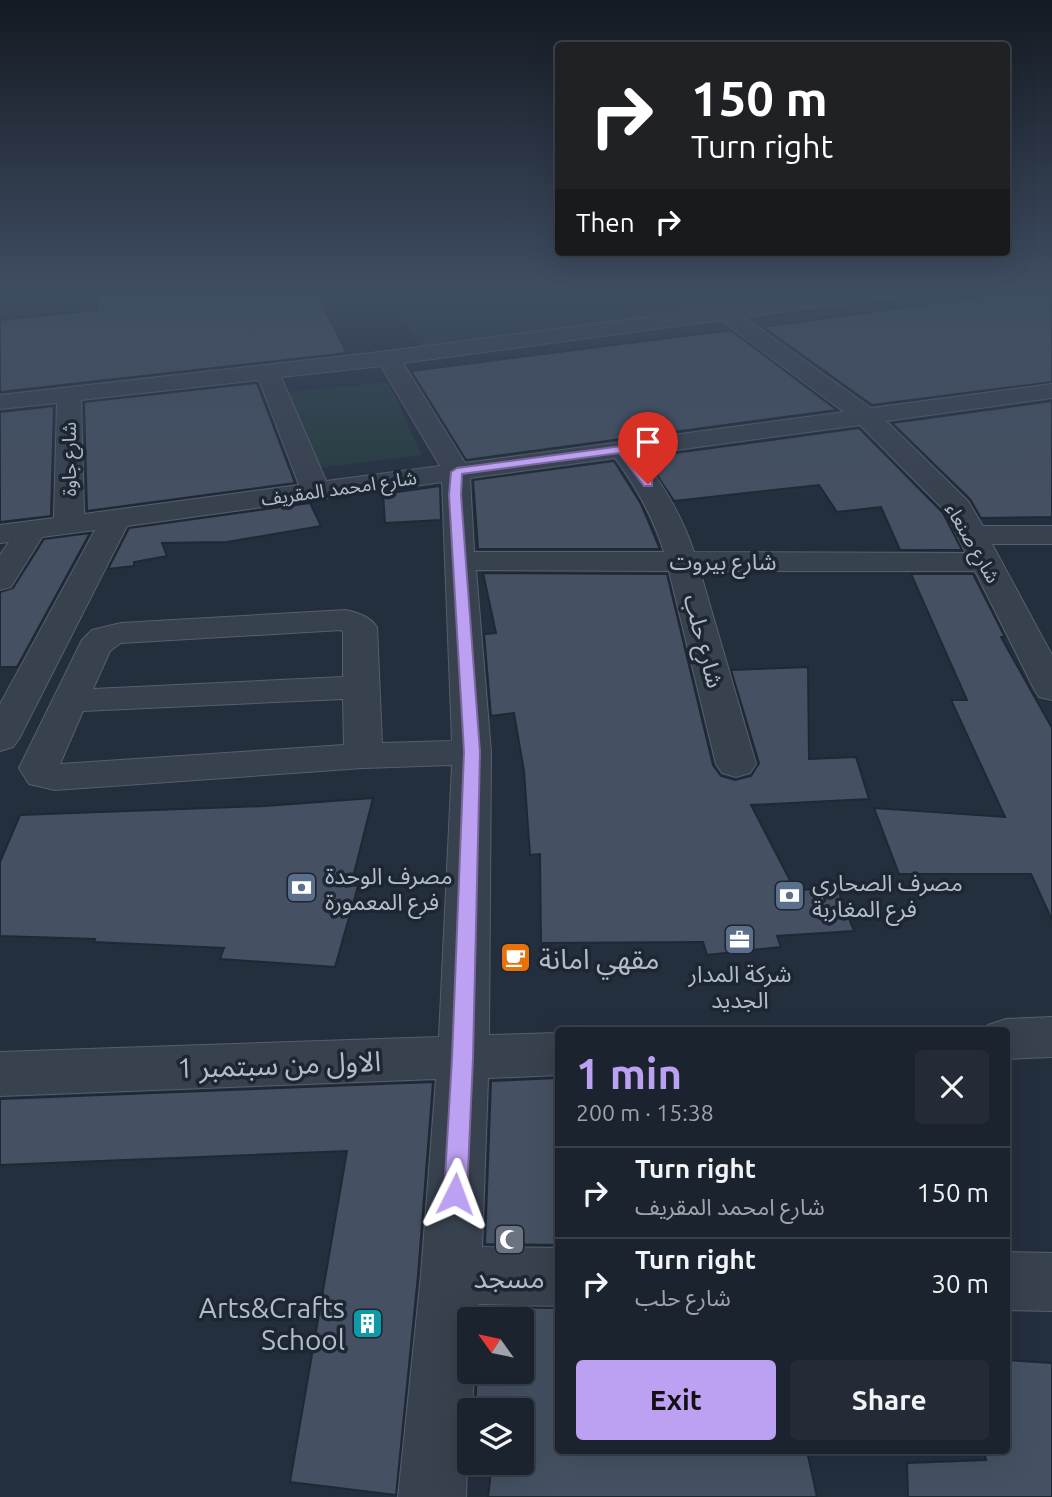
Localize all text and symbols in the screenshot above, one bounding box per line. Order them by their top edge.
icon: right [576,70,667,161]
text: 150 m [691,70,828,125]
text: Turn right [691,128,833,164]
icon: right [649,203,687,241]
text: Then [576,208,635,237]
pin [618,412,678,484]
street label: شارع جاوة [58,422,83,496]
icon: arrive [629,423,667,461]
street label: شارع امحمد المقريف [260,466,419,513]
street label: شارع صنعاء [939,499,1005,588]
street label: شارع بيروت [669,549,777,579]
street label: شارع حلب [675,592,728,692]
place label: مصرف الوحدة فرع المعمورة [325,863,453,919]
place label: مصرف الصحاري فرع المغاربة [812,870,963,926]
bank icon: مصرف الوحدة فرع المعمورة [285,871,319,905]
bank icon: مصرف الصحاري فرع المغاربة [772,878,806,912]
office icon: شركة المدار الجديد [723,922,757,956]
cafe icon: مقهي امانة [499,941,533,975]
place label: مقهي امانة [539,943,659,980]
place label: شركة المدار الجديد [687,961,792,1012]
street label: الاول من سبتمبر 1 [177,1045,382,1085]
text: 1 min [576,1050,682,1097]
button: close [915,1050,989,1124]
text: 200 m · 15:38 [576,1100,714,1125]
text: Turn right [635,1154,756,1183]
position arrow [418,1157,492,1231]
icon: right [576,1174,614,1212]
text: 150 m [917,1178,989,1207]
text: شارع امحمد المقريف [635,1194,825,1219]
mosque icon: مسجد [492,1223,526,1257]
text: Turn right [635,1245,756,1274]
place label: مسجد [473,1262,545,1293]
icon: right [576,1265,614,1303]
text: 30 m [931,1269,989,1298]
text: شارع حلب [635,1285,731,1310]
place label: Arts&Crafts School [199,1292,345,1355]
building icon: Arts&Crafts School [351,1306,385,1340]
north arrow [457,1307,534,1384]
map controls [457,1307,534,1475]
button: Exit [576,1360,776,1440]
button: Share [790,1360,989,1440]
button: layers [457,1398,534,1475]

